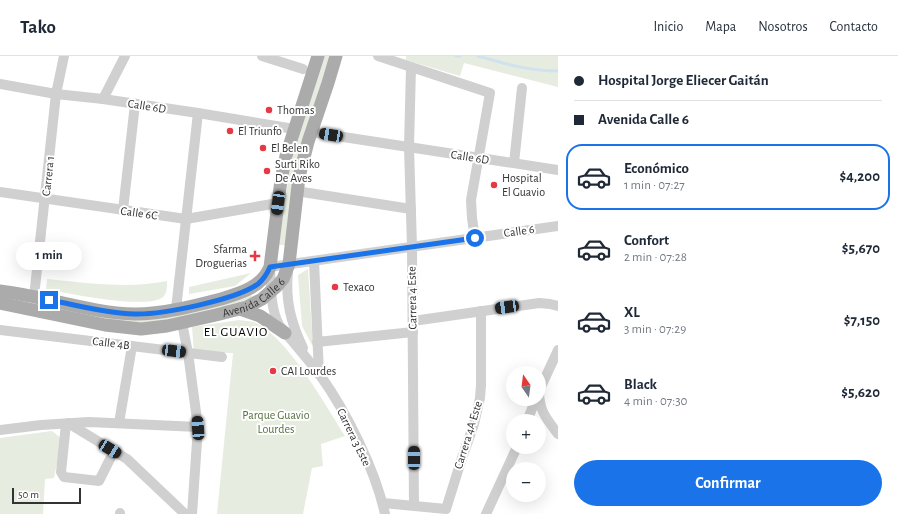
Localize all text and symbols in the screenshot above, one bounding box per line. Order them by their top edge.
text: Tako [20,18,56,37]
text: Inicio [653,20,683,34]
text: Mapa [705,20,736,34]
text: Nosotros [758,20,808,34]
text: Contacto [830,20,878,34]
text: Hospital Jorge Eliecer Gaitán [598,73,769,88]
street label: Calle 6D [127,97,167,115]
place label: Thomas [277,104,314,116]
marker: Thomas [264,105,274,115]
text: Avenida Calle 6 [598,112,689,127]
place label: El Triunfo [238,125,282,137]
marker: El Triunfo [225,126,235,136]
car [318,127,344,143]
place label: El Belen [271,142,308,154]
marker: El Belen [258,143,268,153]
street label: Calle 6D [450,148,490,166]
street label: Carrera 1 [40,155,56,197]
place label: Surti Riko De Aves [275,158,320,184]
icon: car [576,159,612,195]
text: Económico [624,161,689,176]
marker: Surti Riko De Aves [262,166,272,176]
text: $4,200 [840,169,880,184]
place label: Hospital El Guavio [502,172,545,198]
text: 1 min · 07:27 [624,179,685,192]
marker: Hospital El Guavio [489,180,499,190]
car [270,190,286,216]
street label: Calle 6C [120,204,158,222]
street label: Calle 6 [503,223,535,239]
route start [466,229,484,247]
icon: car [576,231,612,267]
text: Confort [624,233,669,248]
text: $5,670 [842,241,880,256]
callout: 1 min [16,242,82,270]
place label: Sfarma Droguerias [195,243,247,269]
text: 1 min [35,249,63,262]
marker: Sfarma Droguerias [250,251,260,261]
text: 2 min · 07:28 [624,251,687,264]
street label: Carrera 4 Este [405,266,419,330]
street label: Avenida Calle 6 [221,275,287,319]
place label: Texaco [343,281,375,293]
marker: Texaco [330,282,340,292]
route end [40,291,58,309]
car [494,299,520,315]
icon: car [576,303,612,339]
text: XL [624,305,640,320]
text: $7,150 [844,313,880,328]
text: 3 min · 07:29 [624,323,686,336]
district label: EL GUAVIO [204,326,268,339]
street label: Calle 4B [92,335,130,351]
car [161,344,187,358]
place label: CAI Lourdes [281,365,336,377]
marker: CAI Lourdes [268,366,278,376]
north arrow [506,366,546,406]
map controls [506,366,546,502]
icon: car [576,375,612,411]
text: Black [624,377,657,392]
text: $5,620 [841,385,880,400]
text: 4 min · 07:30 [624,395,687,408]
street label: Carrera 4A Este [452,400,484,470]
street label: Carrera 3 Este [335,406,373,468]
park label: Parque Guavio Lourdes [242,409,310,435]
button: + [506,414,546,454]
car [191,416,205,440]
car [97,438,123,460]
car [408,446,420,470]
button: Confirmar [574,460,882,506]
button: − [506,462,546,502]
scale bar [12,486,81,505]
text: 50 m [18,489,39,500]

